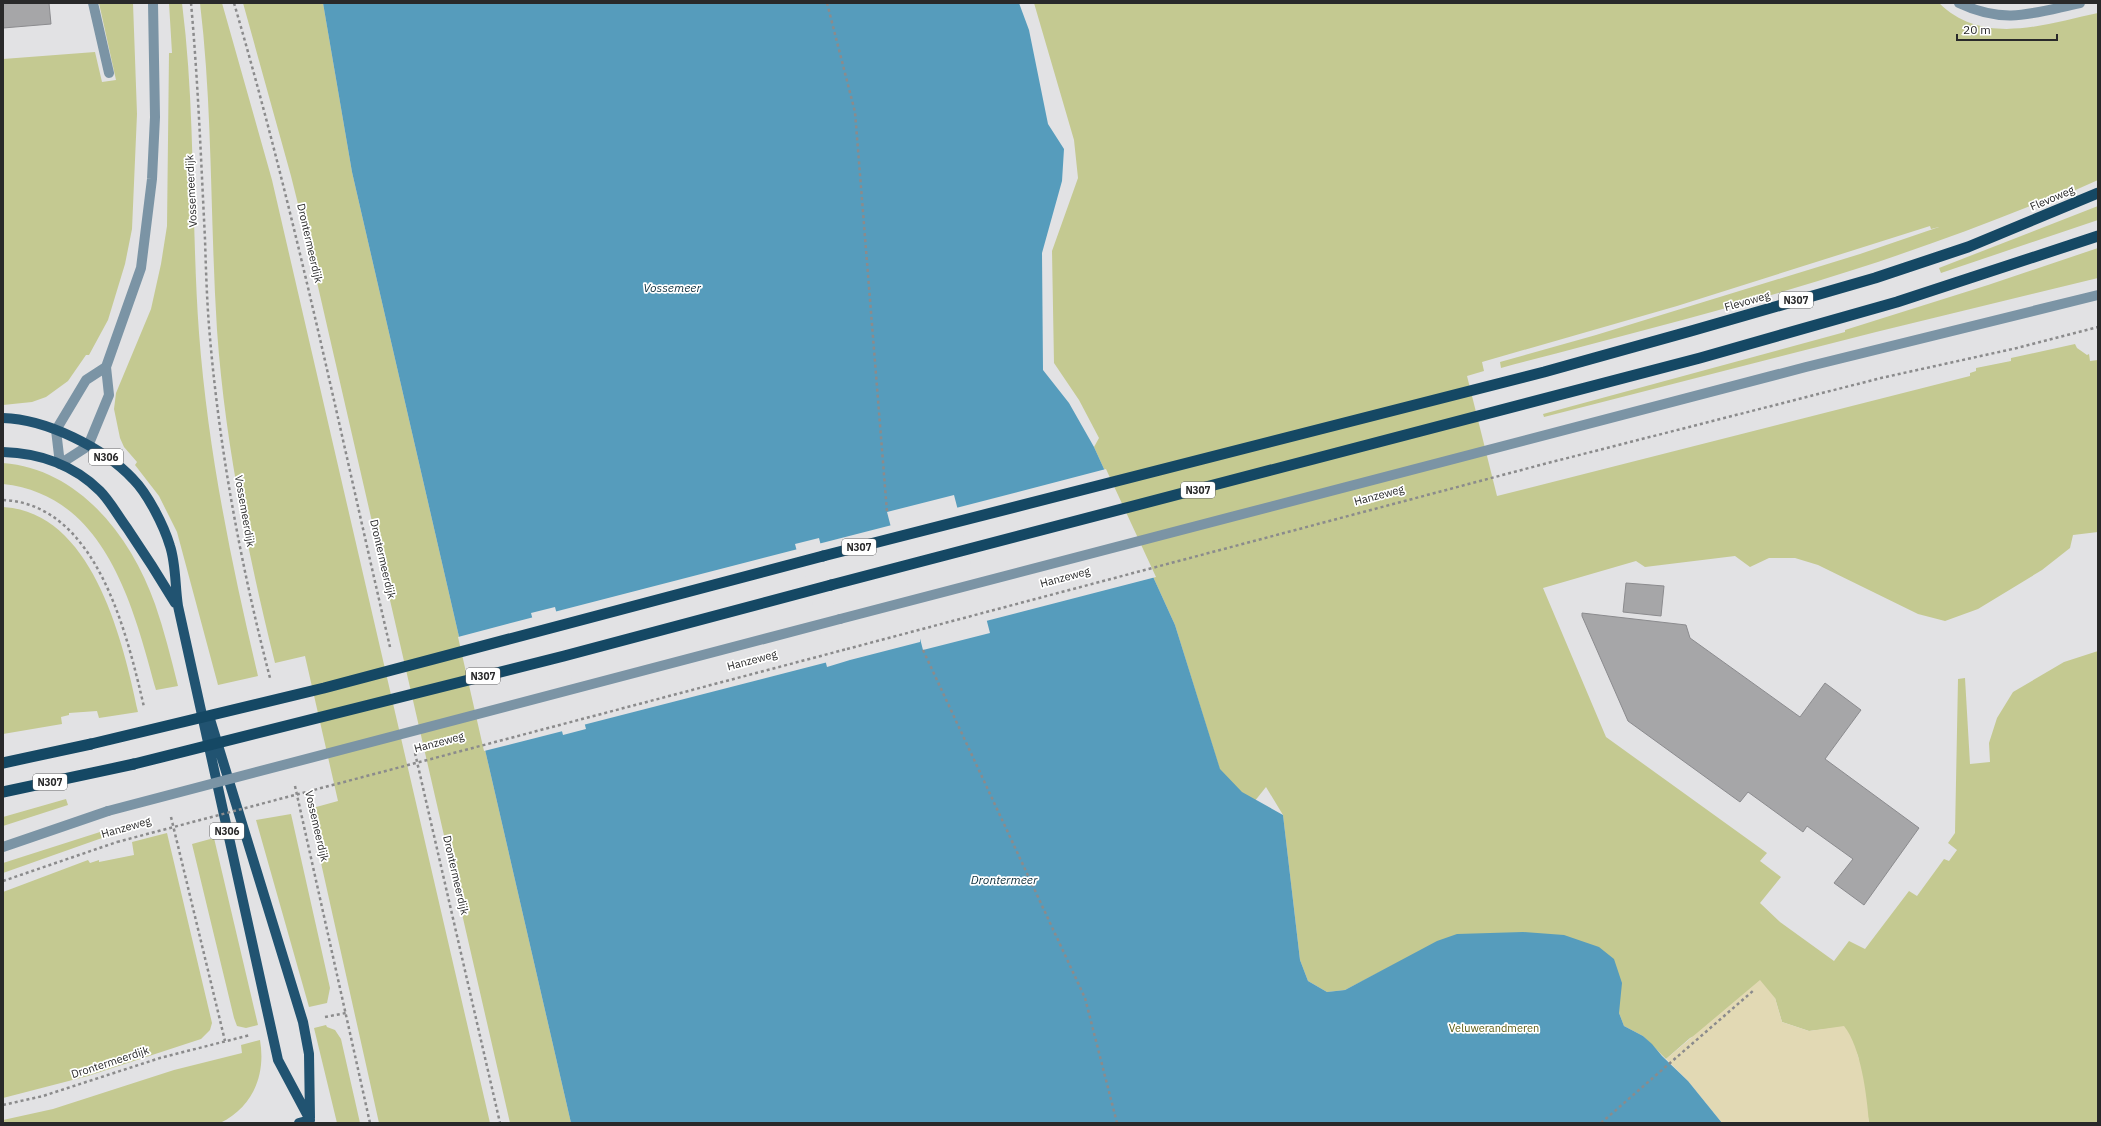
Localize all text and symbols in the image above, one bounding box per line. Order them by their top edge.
scale bar [1957,16,2057,42]
text: 20 m [1963,22,1991,37]
street label: Vossemeerdijk [182,154,200,228]
street label: Flevoweg [2028,182,2076,214]
street label: Drontermeerdijk [294,202,326,284]
water label: Vossemeer [643,280,701,295]
street label: Flevoweg [1723,288,1772,314]
road number: N307 [1779,292,1813,308]
road number: N306 [89,449,123,465]
street label: Vossemeerdijk [232,474,258,548]
road number: N307 [1181,482,1215,498]
street label: Hanzeweg [1352,482,1406,508]
street label: Drontermeerdijk [367,518,399,600]
road number: N307 [842,539,876,555]
street label: Hanzeweg [1038,564,1092,590]
street label: Hanzeweg [725,647,779,673]
road number: N307 [466,668,500,684]
street label: Hanzeweg [412,729,466,755]
road number: N307 [33,774,67,790]
street label: Vossemeerdijk [302,789,332,863]
street label: Hanzeweg [99,813,153,841]
road number: N306 [210,823,244,839]
street label: Drontermeerdijk [440,834,472,916]
water label: Drontermeer [971,872,1038,887]
park label: Veluwerandmeren [1449,1021,1539,1035]
street label: Drontermeerdijk [69,1043,151,1081]

